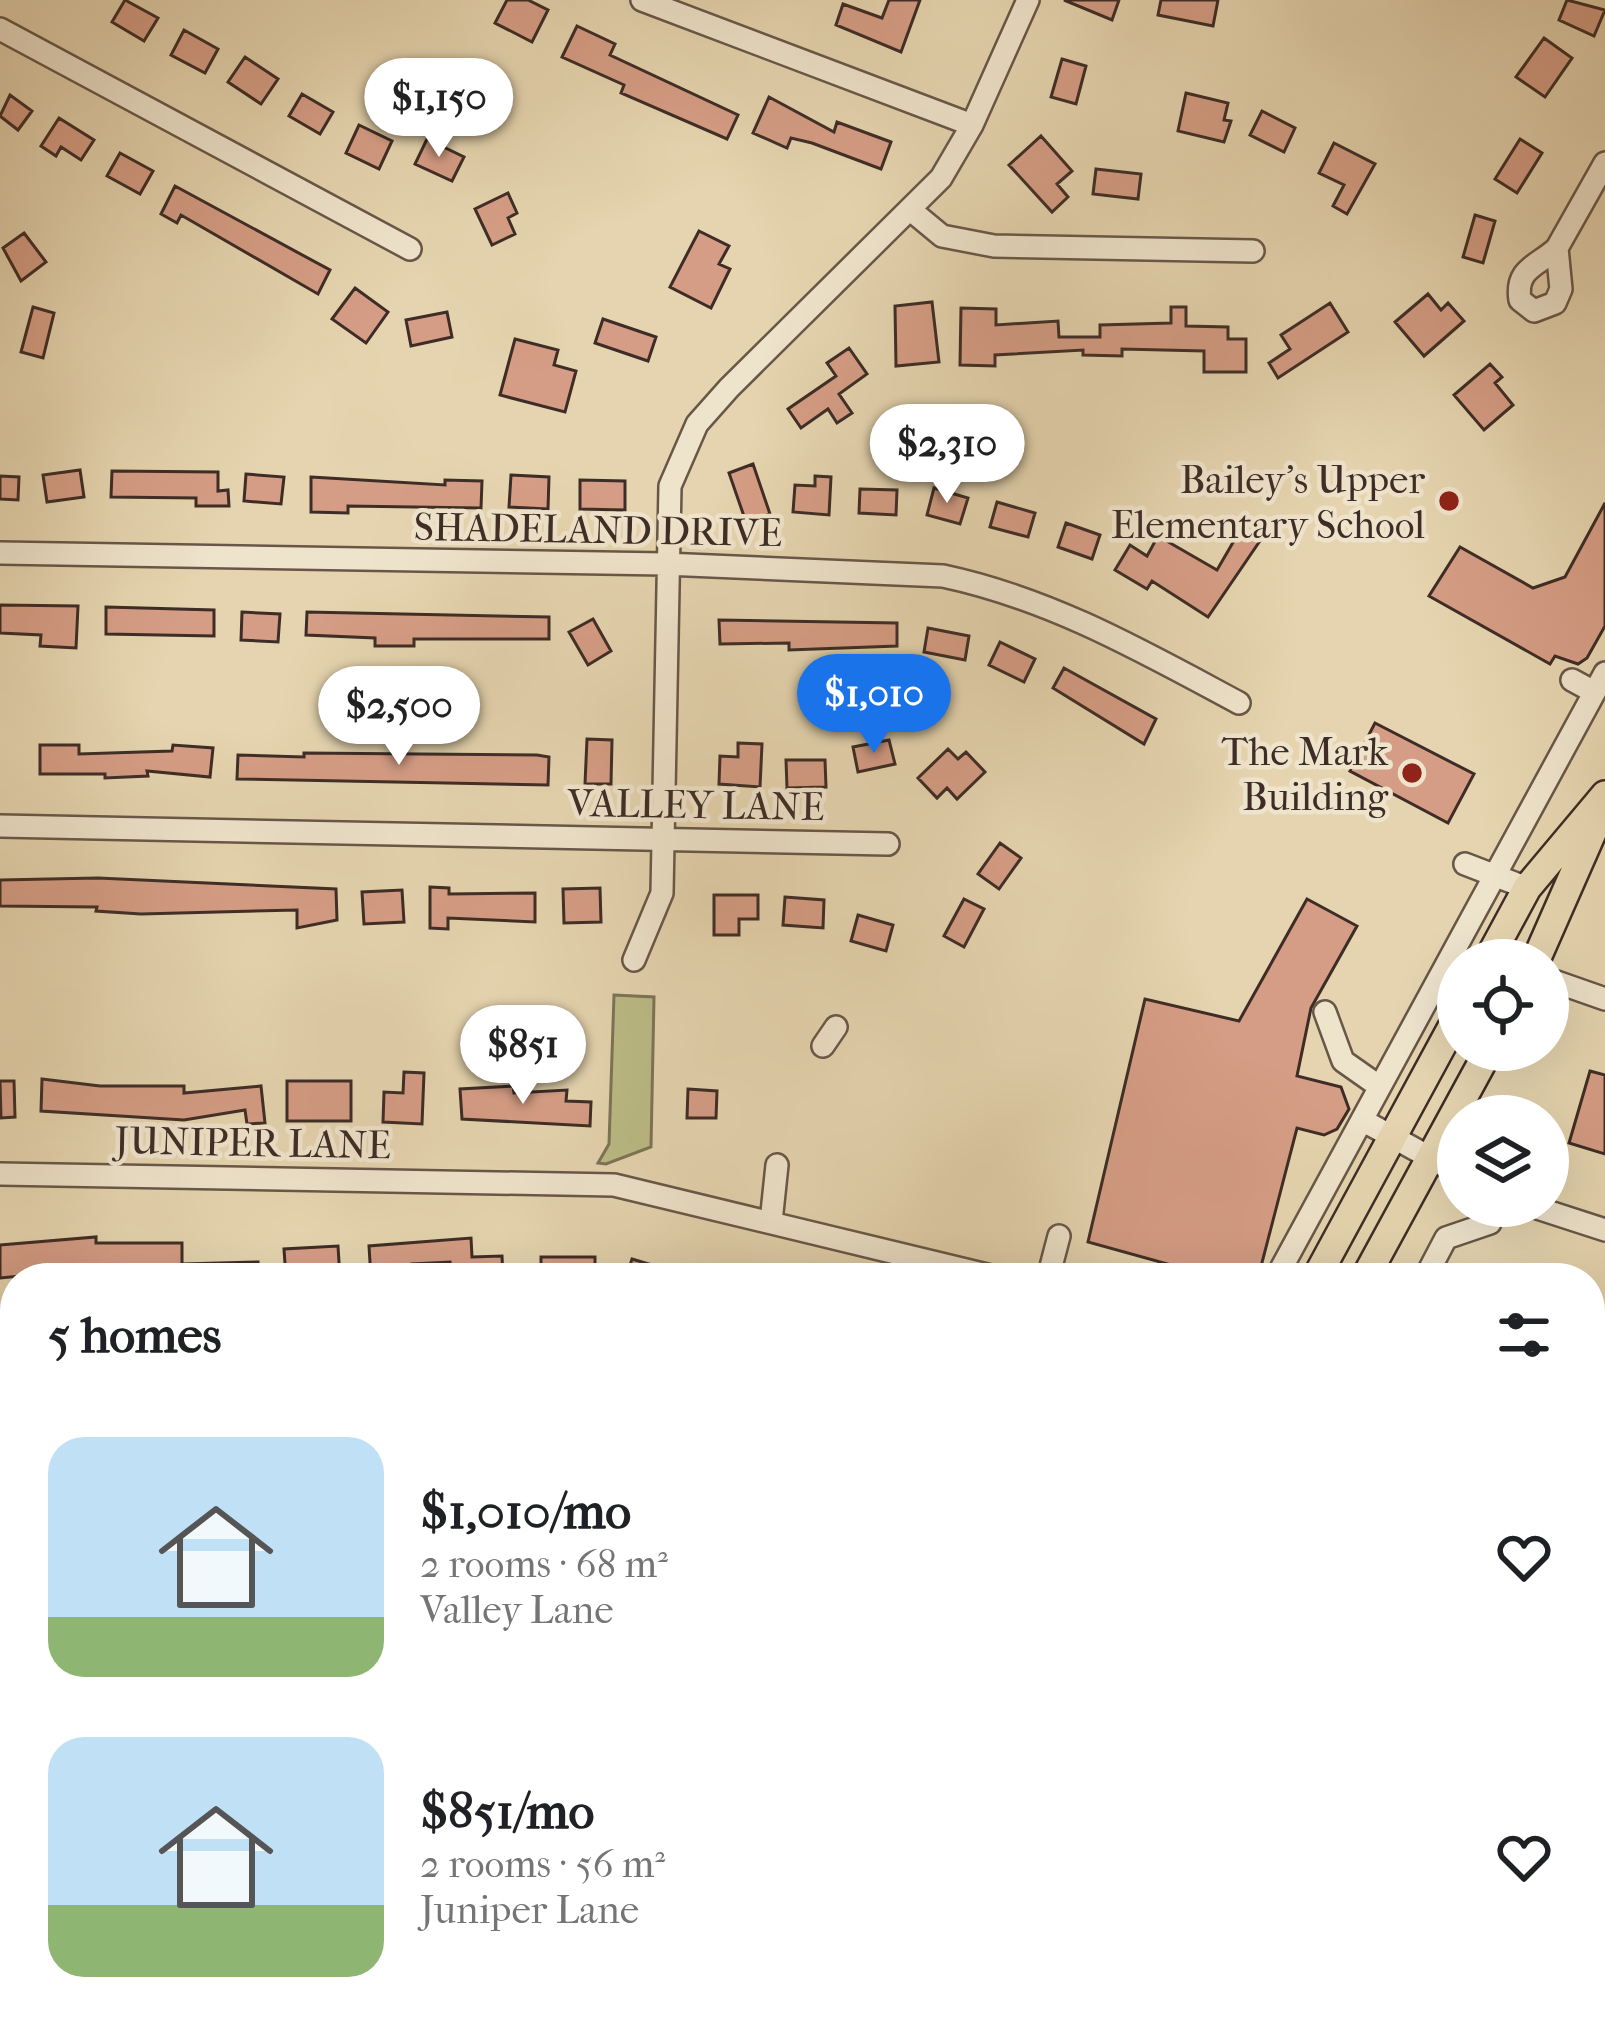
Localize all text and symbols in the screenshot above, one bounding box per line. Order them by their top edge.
pin: $1,150 [341,58,537,160]
text: $1,150 [391,74,487,120]
pin: $2,310 [849,404,1045,506]
text: $2,310 [897,420,997,466]
place label: Bailey's Upper Elementary School [1111,457,1425,548]
marker: Bailey's Upper Elementary School [1436,488,1462,514]
street label: SHADELAND DRIVE [413,504,783,556]
pin: $1,010 [776,654,972,756]
pin: $2,500 [301,666,497,768]
text: $1,010 [824,670,924,716]
text: $2,500 [345,682,453,728]
place label: The Mark Building [1221,729,1389,820]
marker: The Mark Building [1399,760,1425,786]
street label: VALLEY LANE [566,780,825,830]
map controls [1437,939,1569,1227]
button: locate [1437,939,1569,1071]
pin: $851 [452,1005,594,1107]
text: $851 [487,1021,559,1067]
button: layers [1437,1095,1569,1227]
street label: JUNIPER LANE [111,1118,392,1168]
icon: filters [1491,1302,1557,1368]
text: 5 homes [48,1305,221,1365]
text: $1,010/mo [420,1481,631,1541]
icon: home [144,1485,288,1629]
icon: heart [1491,1524,1557,1590]
text: 2 rooms · 68 m² [420,1541,668,1587]
text: Valley Lane [420,1587,614,1633]
text: $851/mo [420,1781,594,1841]
icon: home [144,1785,288,1929]
icon: heart [1491,1824,1557,1890]
text: 2 rooms · 56 m² [420,1841,665,1887]
text: Juniper Lane [420,1887,639,1933]

